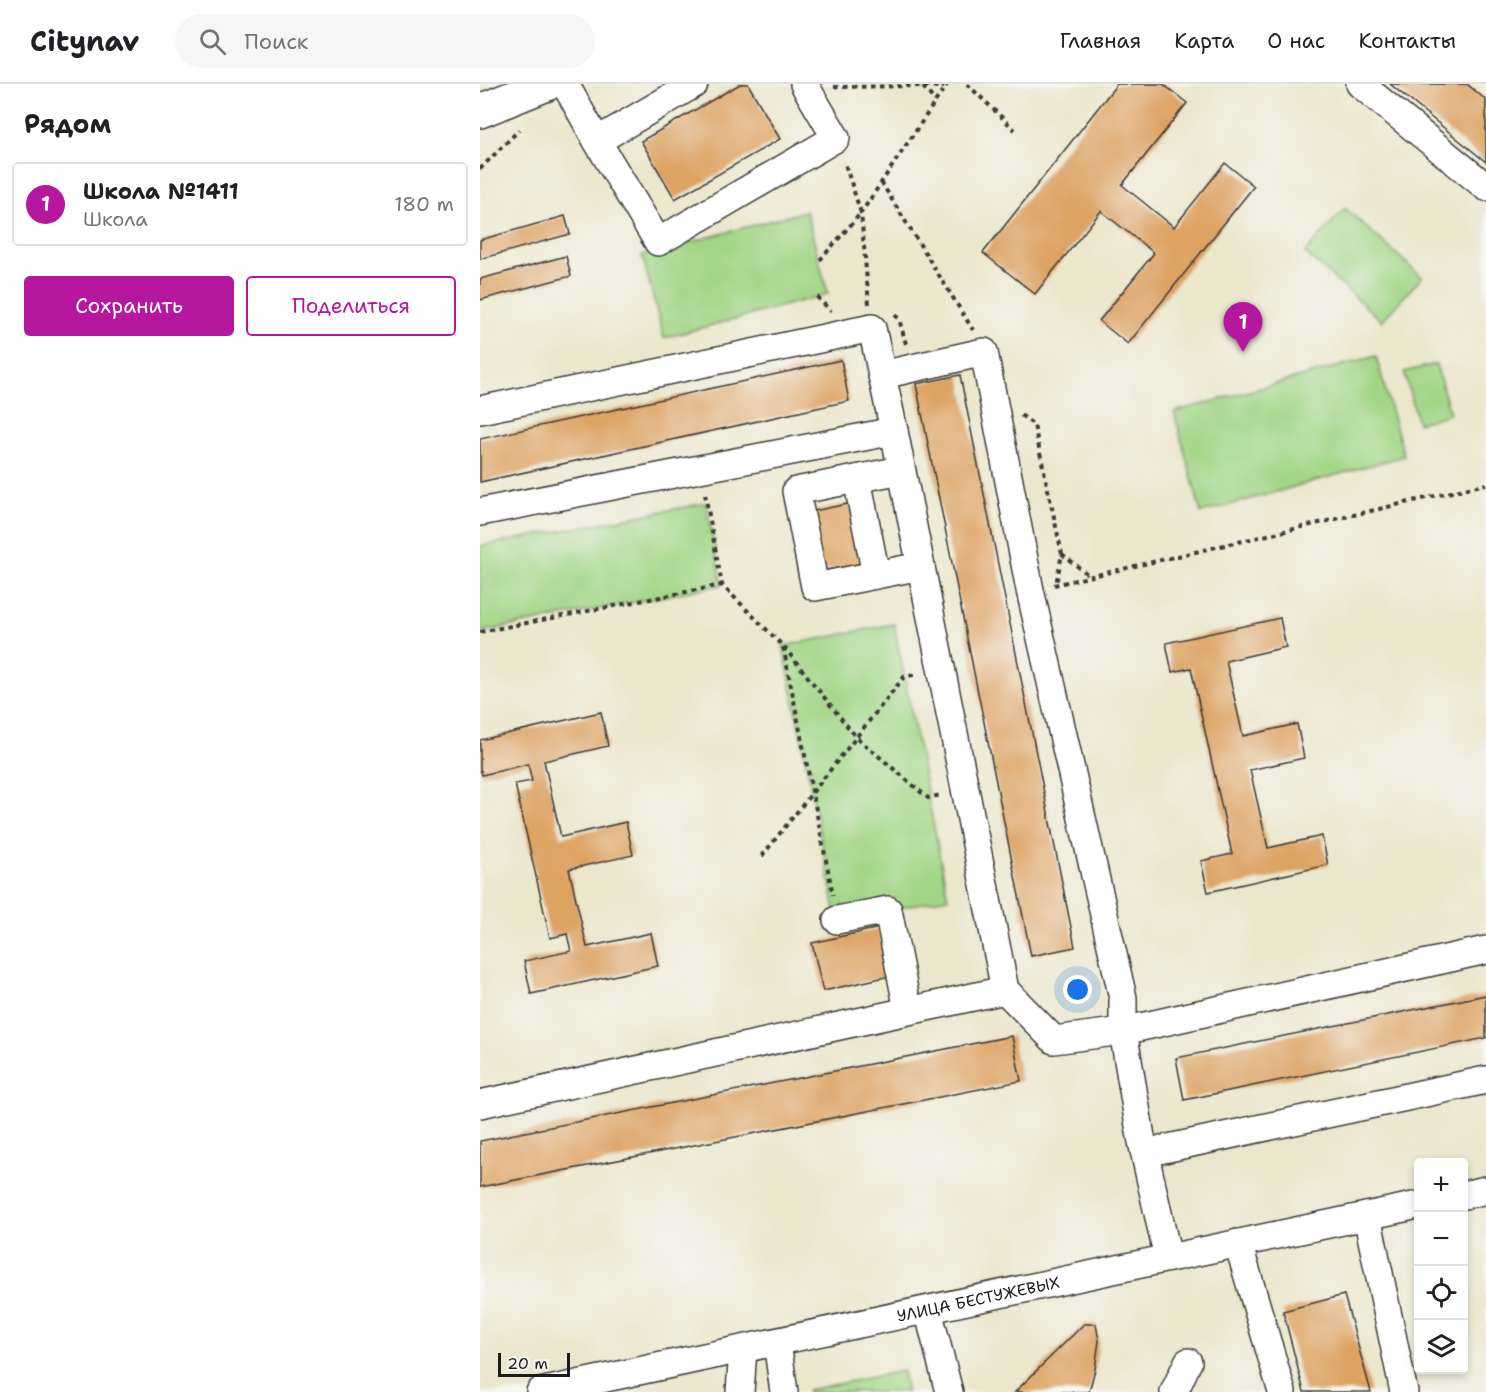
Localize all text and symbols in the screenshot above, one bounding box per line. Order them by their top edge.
search box [175,14,595,68]
text: Citynav [30,22,139,60]
icon: search [196,25,229,58]
text: Поиск [244,27,309,56]
text: Главная [1060,27,1141,55]
text: Карта [1174,27,1234,55]
text: О нас [1267,27,1325,55]
text: Контакты [1358,27,1456,55]
text: Рядом [24,106,111,141]
text: Школа №1411 [83,177,239,206]
text: 1 [41,191,50,217]
text: 180 m [394,191,454,217]
text: Школа [83,206,148,232]
button: Сохранить [24,276,234,336]
button: Поделиться [246,276,456,336]
pin: 1 [1224,302,1263,352]
your location [1063,975,1092,1004]
map controls [1414,1158,1468,1374]
button: + [1414,1158,1468,1212]
button: − [1414,1212,1468,1266]
button: locate [1414,1266,1468,1320]
street label: УЛИЦА БЕСТУЖЕВЫХ [895,1271,1062,1326]
button: layers [1414,1320,1468,1374]
scale bar [498,1350,570,1378]
text: 20 m [507,1353,548,1374]

